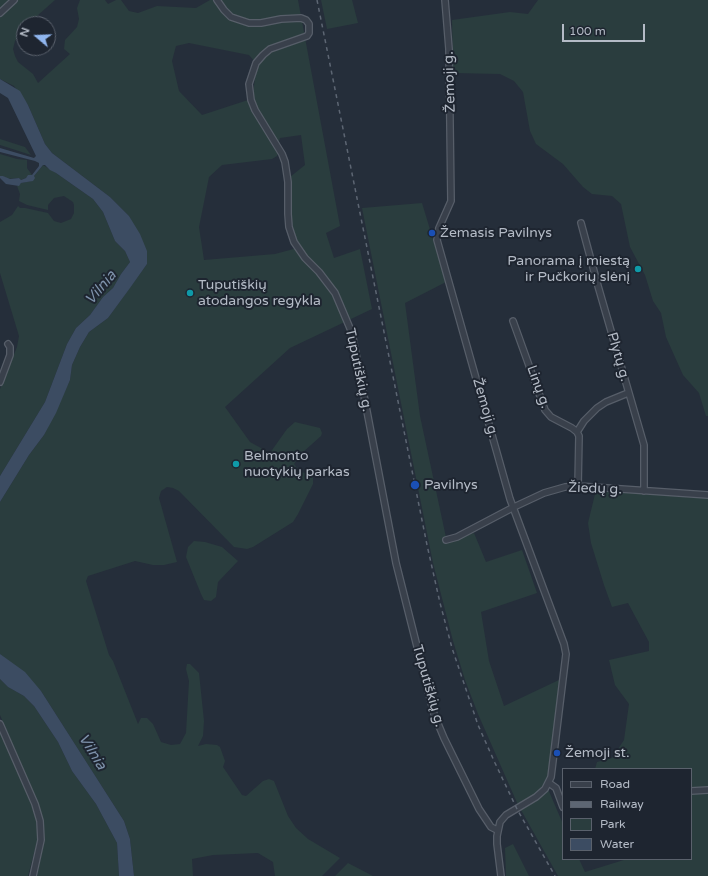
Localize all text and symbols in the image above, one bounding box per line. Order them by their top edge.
north arrow [16,16,56,56]
scale bar [564,16,647,42]
text: 100 m [569,24,606,38]
text: N [18,26,33,39]
street label: Žemoji g. [441,51,459,113]
place label: Žemasis Pavilnys [440,225,552,241]
marker: Žemasis Pavilnys [427,228,437,238]
place label: Panorama į miestą ir Pučkorių slėnį [507,253,630,286]
marker: Panorama į miestą ir Pučkorių slėnį [633,264,643,274]
water label: Vilnia [82,267,120,309]
place label: Tuputiškių atodangos regykla [198,277,321,310]
marker: Tuputiškių atodangos regykla [185,288,195,298]
street label: Tuputiškių g. [341,327,375,413]
street label: Plytų g. [603,330,633,384]
street label: Linų g. [522,363,554,411]
street label: Žemoji g. [468,376,502,440]
place label: Belmonto nuotykių parkas [244,448,350,480]
marker: Belmonto nuotykių parkas [231,459,241,469]
place label: Pavilnys [424,477,478,493]
marker: Pavilnys [409,479,421,491]
street label: Žiedų g. [568,480,622,498]
street label: Tuputiškių g. [408,643,448,729]
water label: Vilnia [74,731,110,773]
place label: Žemoji st. [565,745,630,761]
marker: Žemoji st. [552,748,562,758]
legend [562,768,692,860]
text: Road [600,777,630,791]
text: Railway [600,797,644,811]
text: Park [600,817,626,831]
text: Water [600,837,634,851]

